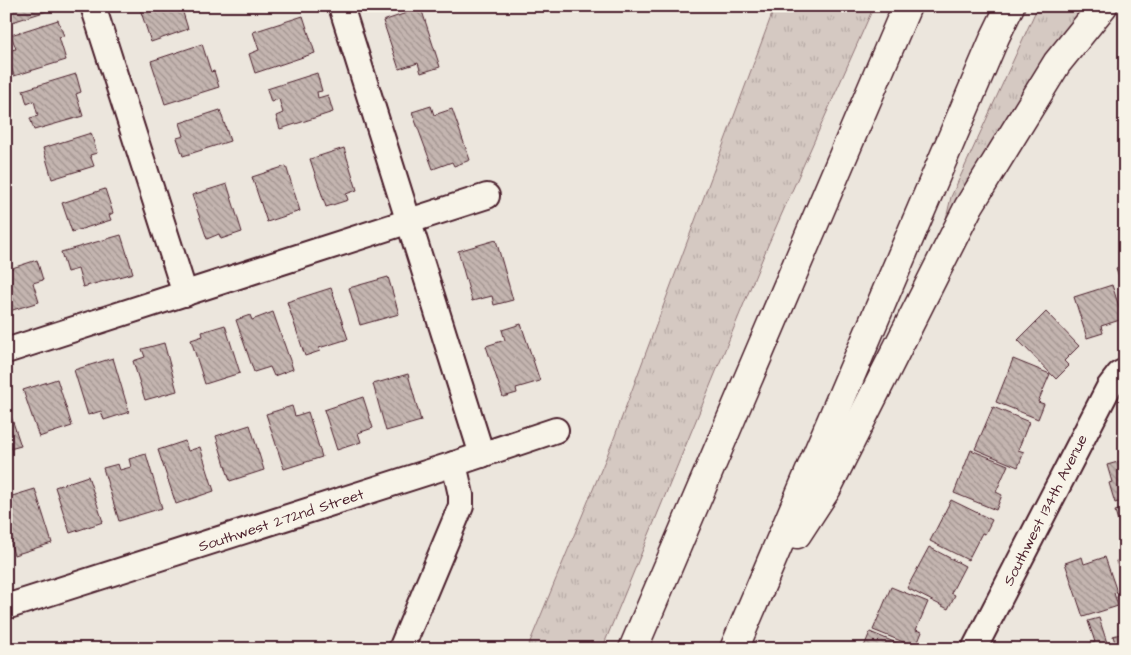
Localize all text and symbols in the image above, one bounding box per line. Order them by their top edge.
street label: Southwest 134th Avenue [998,431,1093,589]
street label: Southwest 272nd Street [196,484,367,557]

